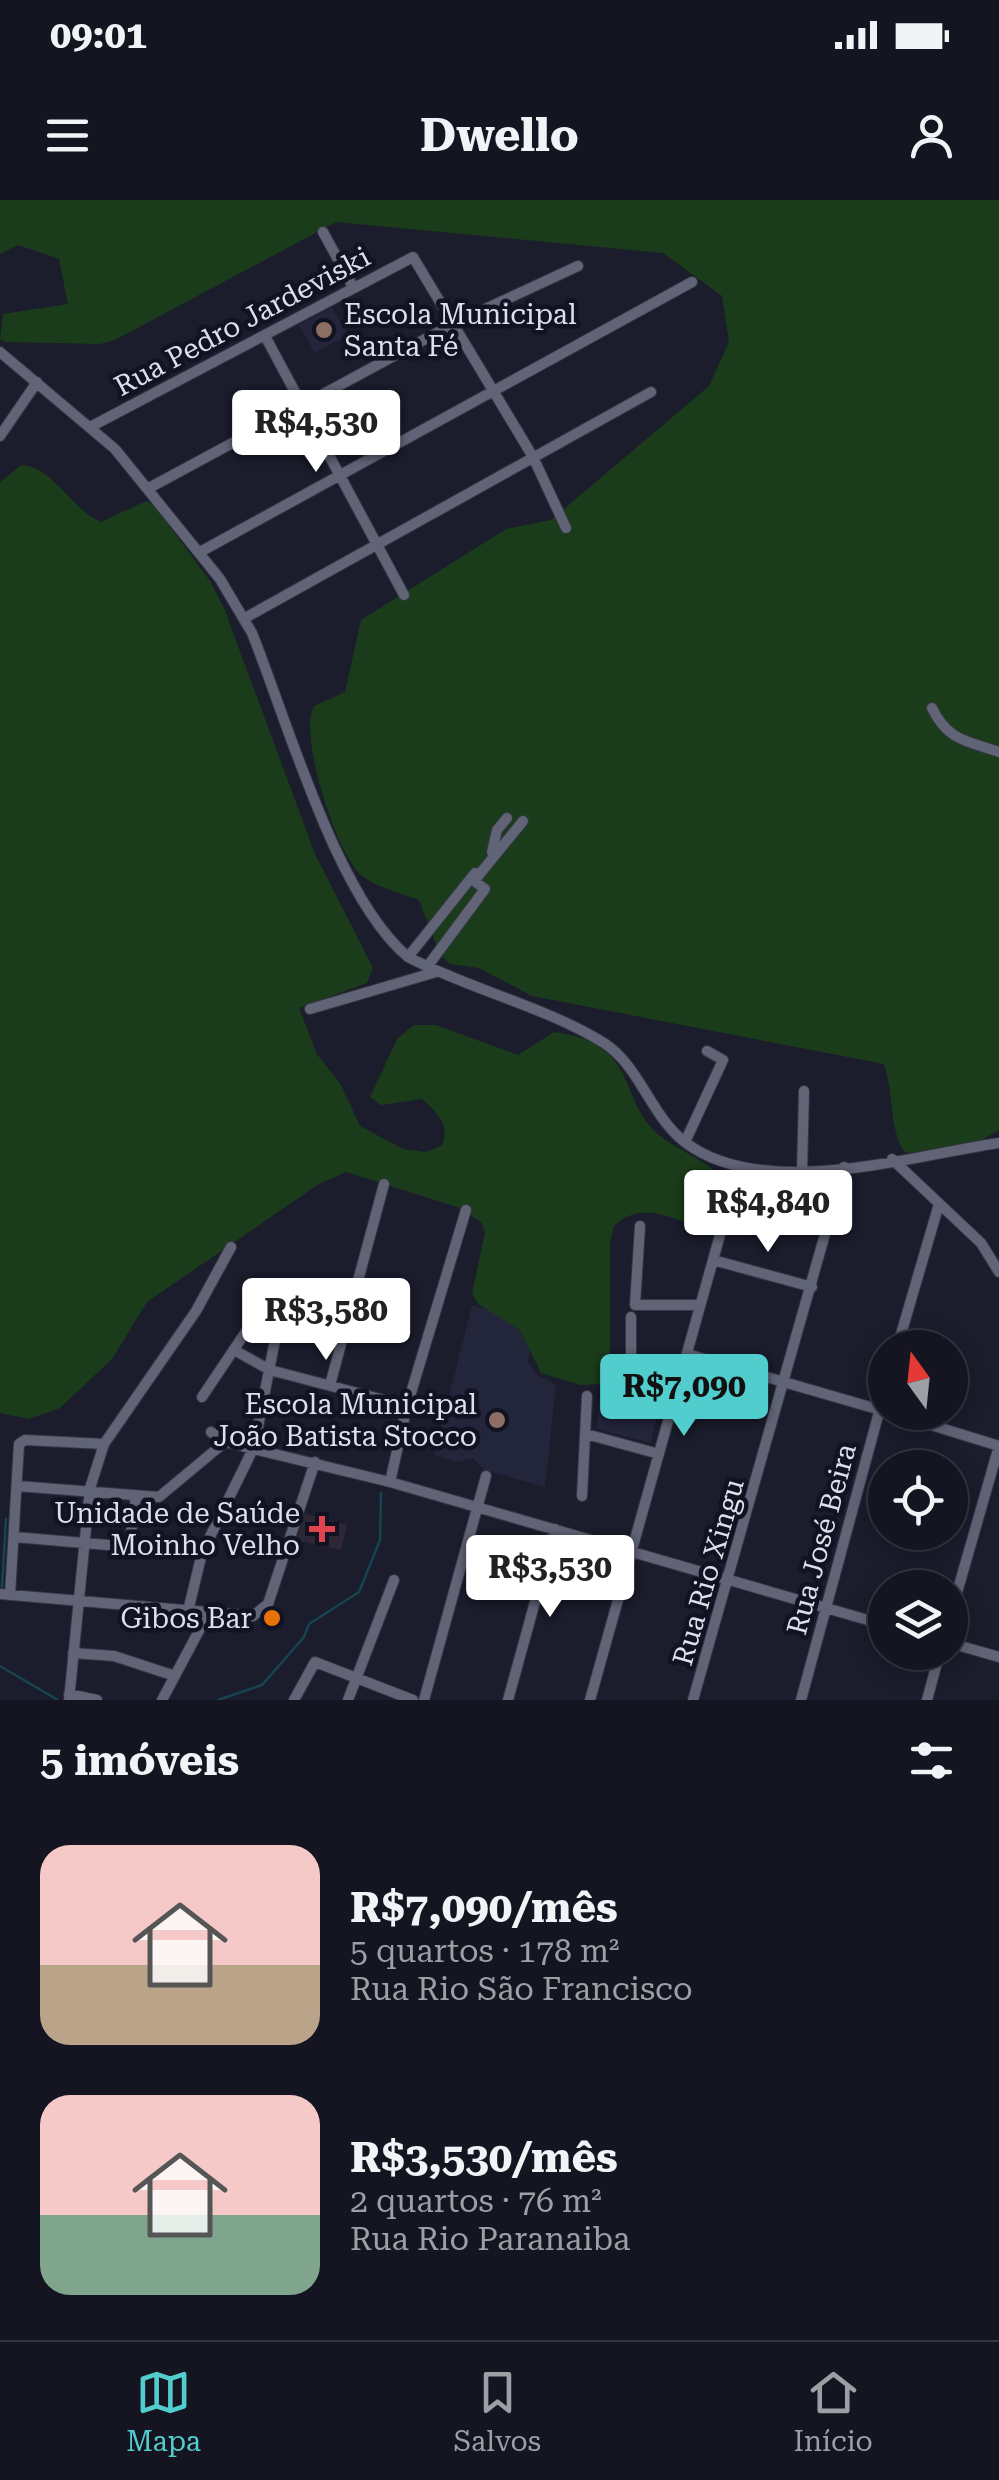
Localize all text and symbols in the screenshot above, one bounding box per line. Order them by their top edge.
text: 09:01 [50,13,147,57]
icon: menu [40,108,95,163]
icon: person [904,108,959,163]
text: Dwello [420,109,579,162]
street label: Rua Pedro Jardeviski [109,240,376,403]
place label: Escola Municipal Santa Fé [344,298,577,363]
marker: Escola Municipal Santa Fé [313,319,335,341]
pin: R$4,530 [224,390,408,475]
text: R$4,530 [254,403,378,441]
pin: R$4,840 [676,1170,860,1255]
text: R$4,840 [706,1183,830,1221]
pin: R$3,580 [234,1278,418,1363]
text: R$3,580 [264,1291,388,1329]
north arrow [868,1330,968,1430]
map controls [868,1330,968,1670]
pin: R$7,090 [592,1354,776,1439]
text: R$7,090 [622,1367,746,1405]
place label: Escola Municipal João Batista Stocco [213,1388,477,1453]
marker: Escola Municipal João Batista Stocco [486,1409,508,1431]
street label: Rua José Beira [780,1440,863,1638]
button: locate [868,1450,968,1550]
street label: Rua Rio Xingu [666,1475,751,1669]
place label: Unidade de Saúde Moinho Velho [54,1497,300,1562]
marker: Unidade de Saúde Moinho Velho [309,1516,335,1542]
pin: R$3,530 [458,1535,642,1620]
text: R$3,530 [488,1548,612,1586]
button: layers [868,1570,968,1670]
place label: Gibos Bar [121,1602,252,1635]
marker: Gibos Bar [261,1607,283,1629]
icon: filters [904,1733,959,1788]
text: 5 imóveis [40,1736,239,1785]
text: R$7,090/mês [350,1883,618,1932]
icon: home [120,1885,240,2005]
text: 5 quartos · 178 m² [350,1932,619,1970]
text: Rua Rio São Francisco [350,1970,693,2008]
text: R$3,530/mês [350,2133,618,2182]
icon: home [120,2135,240,2255]
text: 2 quartos · 76 m² [350,2182,602,2220]
text: Rua Rio Paranaiba [350,2220,630,2258]
tab: Mapa [126,2365,201,2458]
tab: Salvos [453,2365,541,2458]
tab: Início [793,2365,873,2458]

